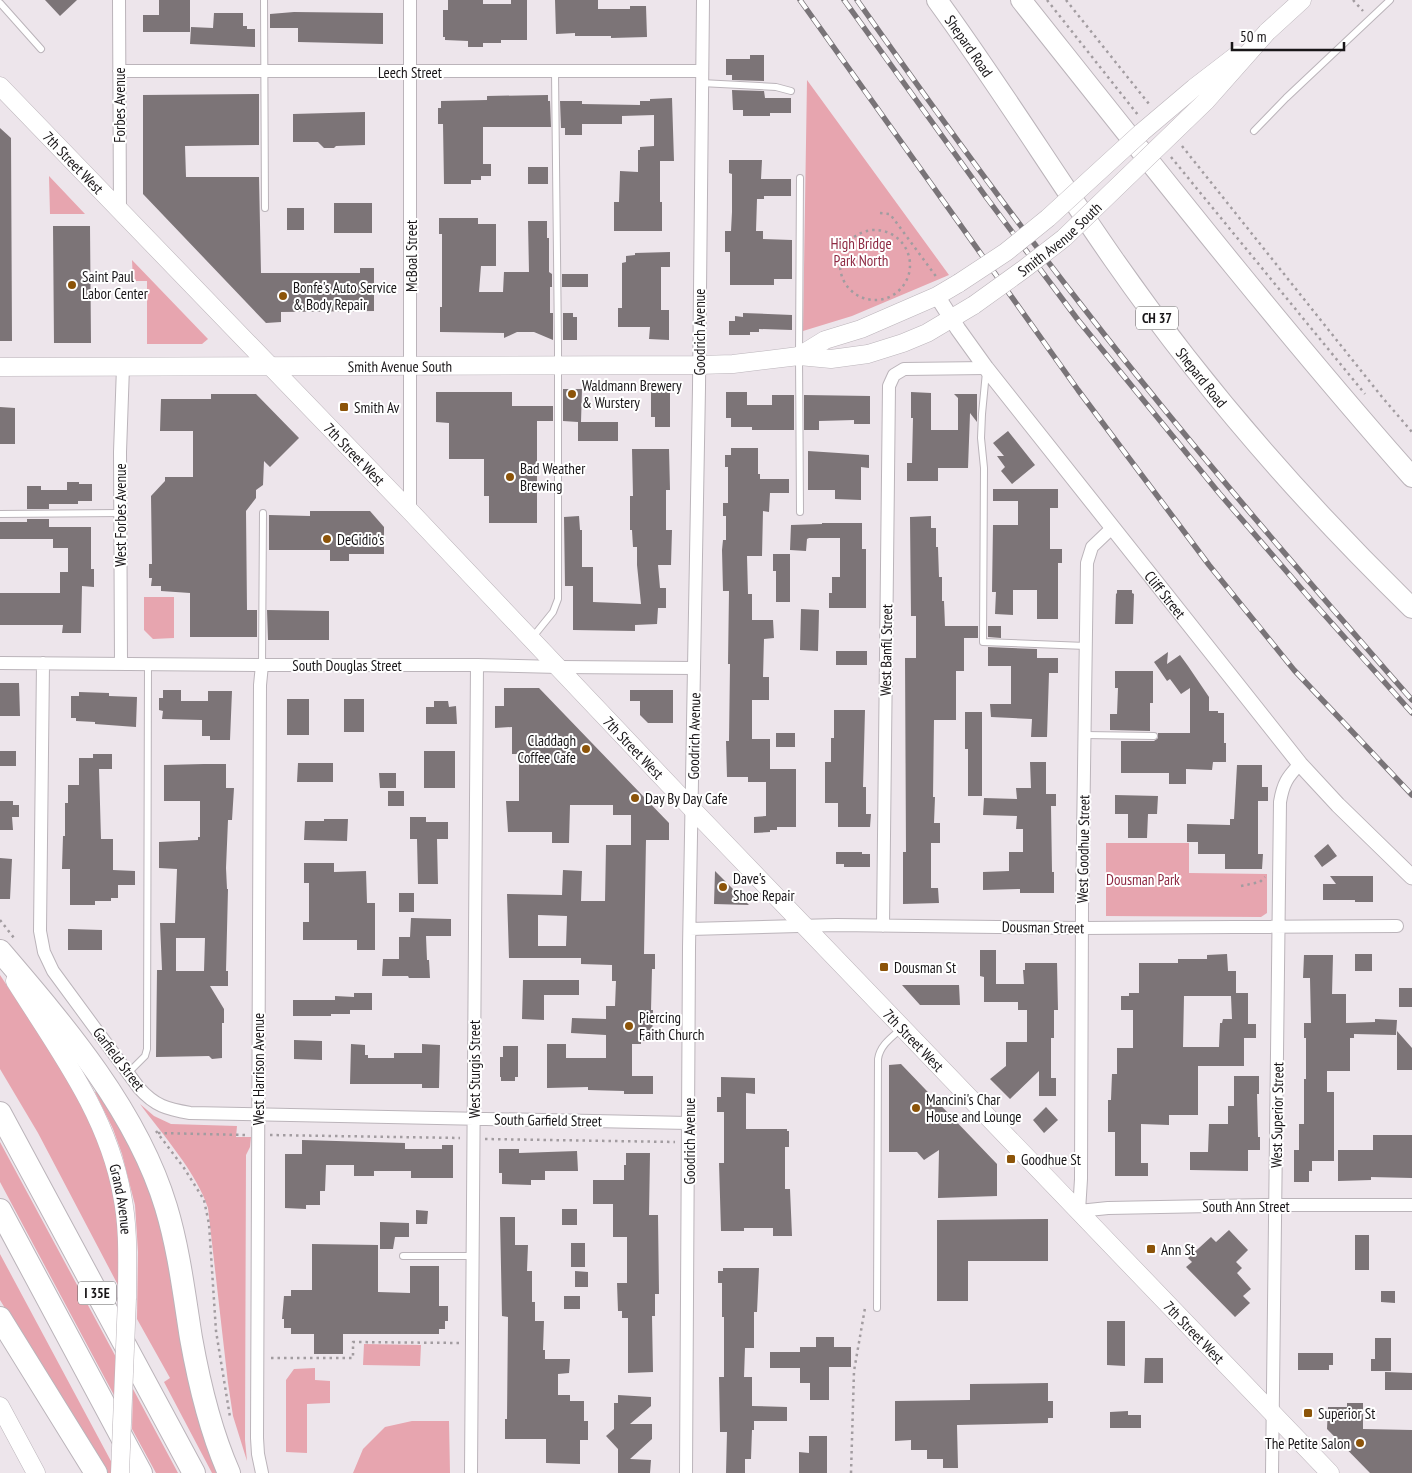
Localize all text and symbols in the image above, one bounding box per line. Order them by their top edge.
street label: Shepard Road [941,11,997,80]
scale bar [1232,20,1344,52]
text: 50 m [1240,27,1266,46]
street label: Leech Street [378,63,442,82]
street label: Forbes Avenue [110,67,129,143]
street label: 7th Street West [39,127,108,198]
street label: Smith Avenue South [1014,198,1105,280]
street label: McBoal Street [402,220,421,292]
park label: High Bridge Park North [830,234,892,270]
place label: Saint Paul Labor Center [82,267,149,303]
place label: Bonfe's Auto Service & Body Repair [293,278,397,314]
marker: Saint Paul Labor Center [66,279,78,291]
street label: Goodrich Avenue [690,289,709,375]
marker: Bonfe's Auto Service & Body Repair [277,290,289,302]
road number: CH 37 [1136,306,1178,330]
street label: Shepard Road [1172,343,1232,411]
street label: Smith Avenue South [348,356,452,376]
place label: Waldmann Brewery & Wurstery [582,376,682,412]
marker: Waldmann Brewery & Wurstery [566,388,578,400]
place label: Smith Av [354,398,400,417]
marker: Smith Av [338,401,350,413]
street label: 7th Street West [320,419,389,489]
place label: Bad Weather Brewing [520,459,586,495]
street label: West Forbes Avenue [111,463,130,567]
marker: Bad Weather Brewing [504,471,516,483]
place label: DeGidio's [337,530,384,549]
marker: DeGidio's [321,533,333,545]
street label: Cliff Street [1141,567,1190,622]
street label: West Banfil Street [876,604,896,696]
street label: South Douglas Street [292,656,402,675]
street label: Goodrich Avenue [684,692,704,780]
street label: 7th Street West [600,712,668,783]
place label: Claddagh Coffee Cafe [518,731,576,767]
marker: Claddagh Coffee Cafe [580,743,592,755]
place label: Day By Day Cafe [645,789,728,808]
marker: Day By Day Cafe [629,792,641,804]
street label: West Goodhue Street [1073,795,1093,903]
place label: Dave's Shoe Repair [733,869,795,905]
park label: Dousman Park [1106,870,1180,889]
marker: Dave's Shoe Repair [717,881,729,893]
street label: Dousman Street [1002,917,1084,937]
place label: Dousman St [894,958,956,977]
marker: Dousman St [878,961,890,973]
street label: 7th Street West [879,1005,948,1075]
place label: Piercing Faith Church [639,1008,704,1044]
street label: West Harrison Avenue [249,1013,268,1125]
street label: West Sturgis Street [465,1020,484,1118]
marker: Piercing Faith Church [623,1020,635,1032]
street label: Garfield Street [89,1024,149,1094]
street label: West Superior Street [1267,1062,1287,1168]
place label: Mancini's Char House and Lounge [926,1090,1022,1126]
street label: Goodrich Avenue [680,1098,699,1184]
marker: Mancini's Char House and Lounge [910,1102,922,1114]
street label: South Garfield Street [494,1110,602,1130]
place label: Goodhue St [1021,1150,1081,1169]
marker: Goodhue St [1005,1153,1017,1165]
street label: Grand Avenue [106,1162,136,1235]
street label: South Ann Street [1202,1197,1290,1216]
place label: Ann St [1161,1240,1195,1259]
marker: Ann St [1145,1243,1157,1255]
road number: I 35E [78,1282,116,1305]
street label: 7th Street West [1160,1297,1229,1367]
place label: Superior St [1318,1404,1375,1423]
marker: Superior St [1302,1407,1314,1419]
place label: The Petite Salon [1265,1434,1350,1453]
marker: The Petite Salon [1354,1437,1366,1449]

